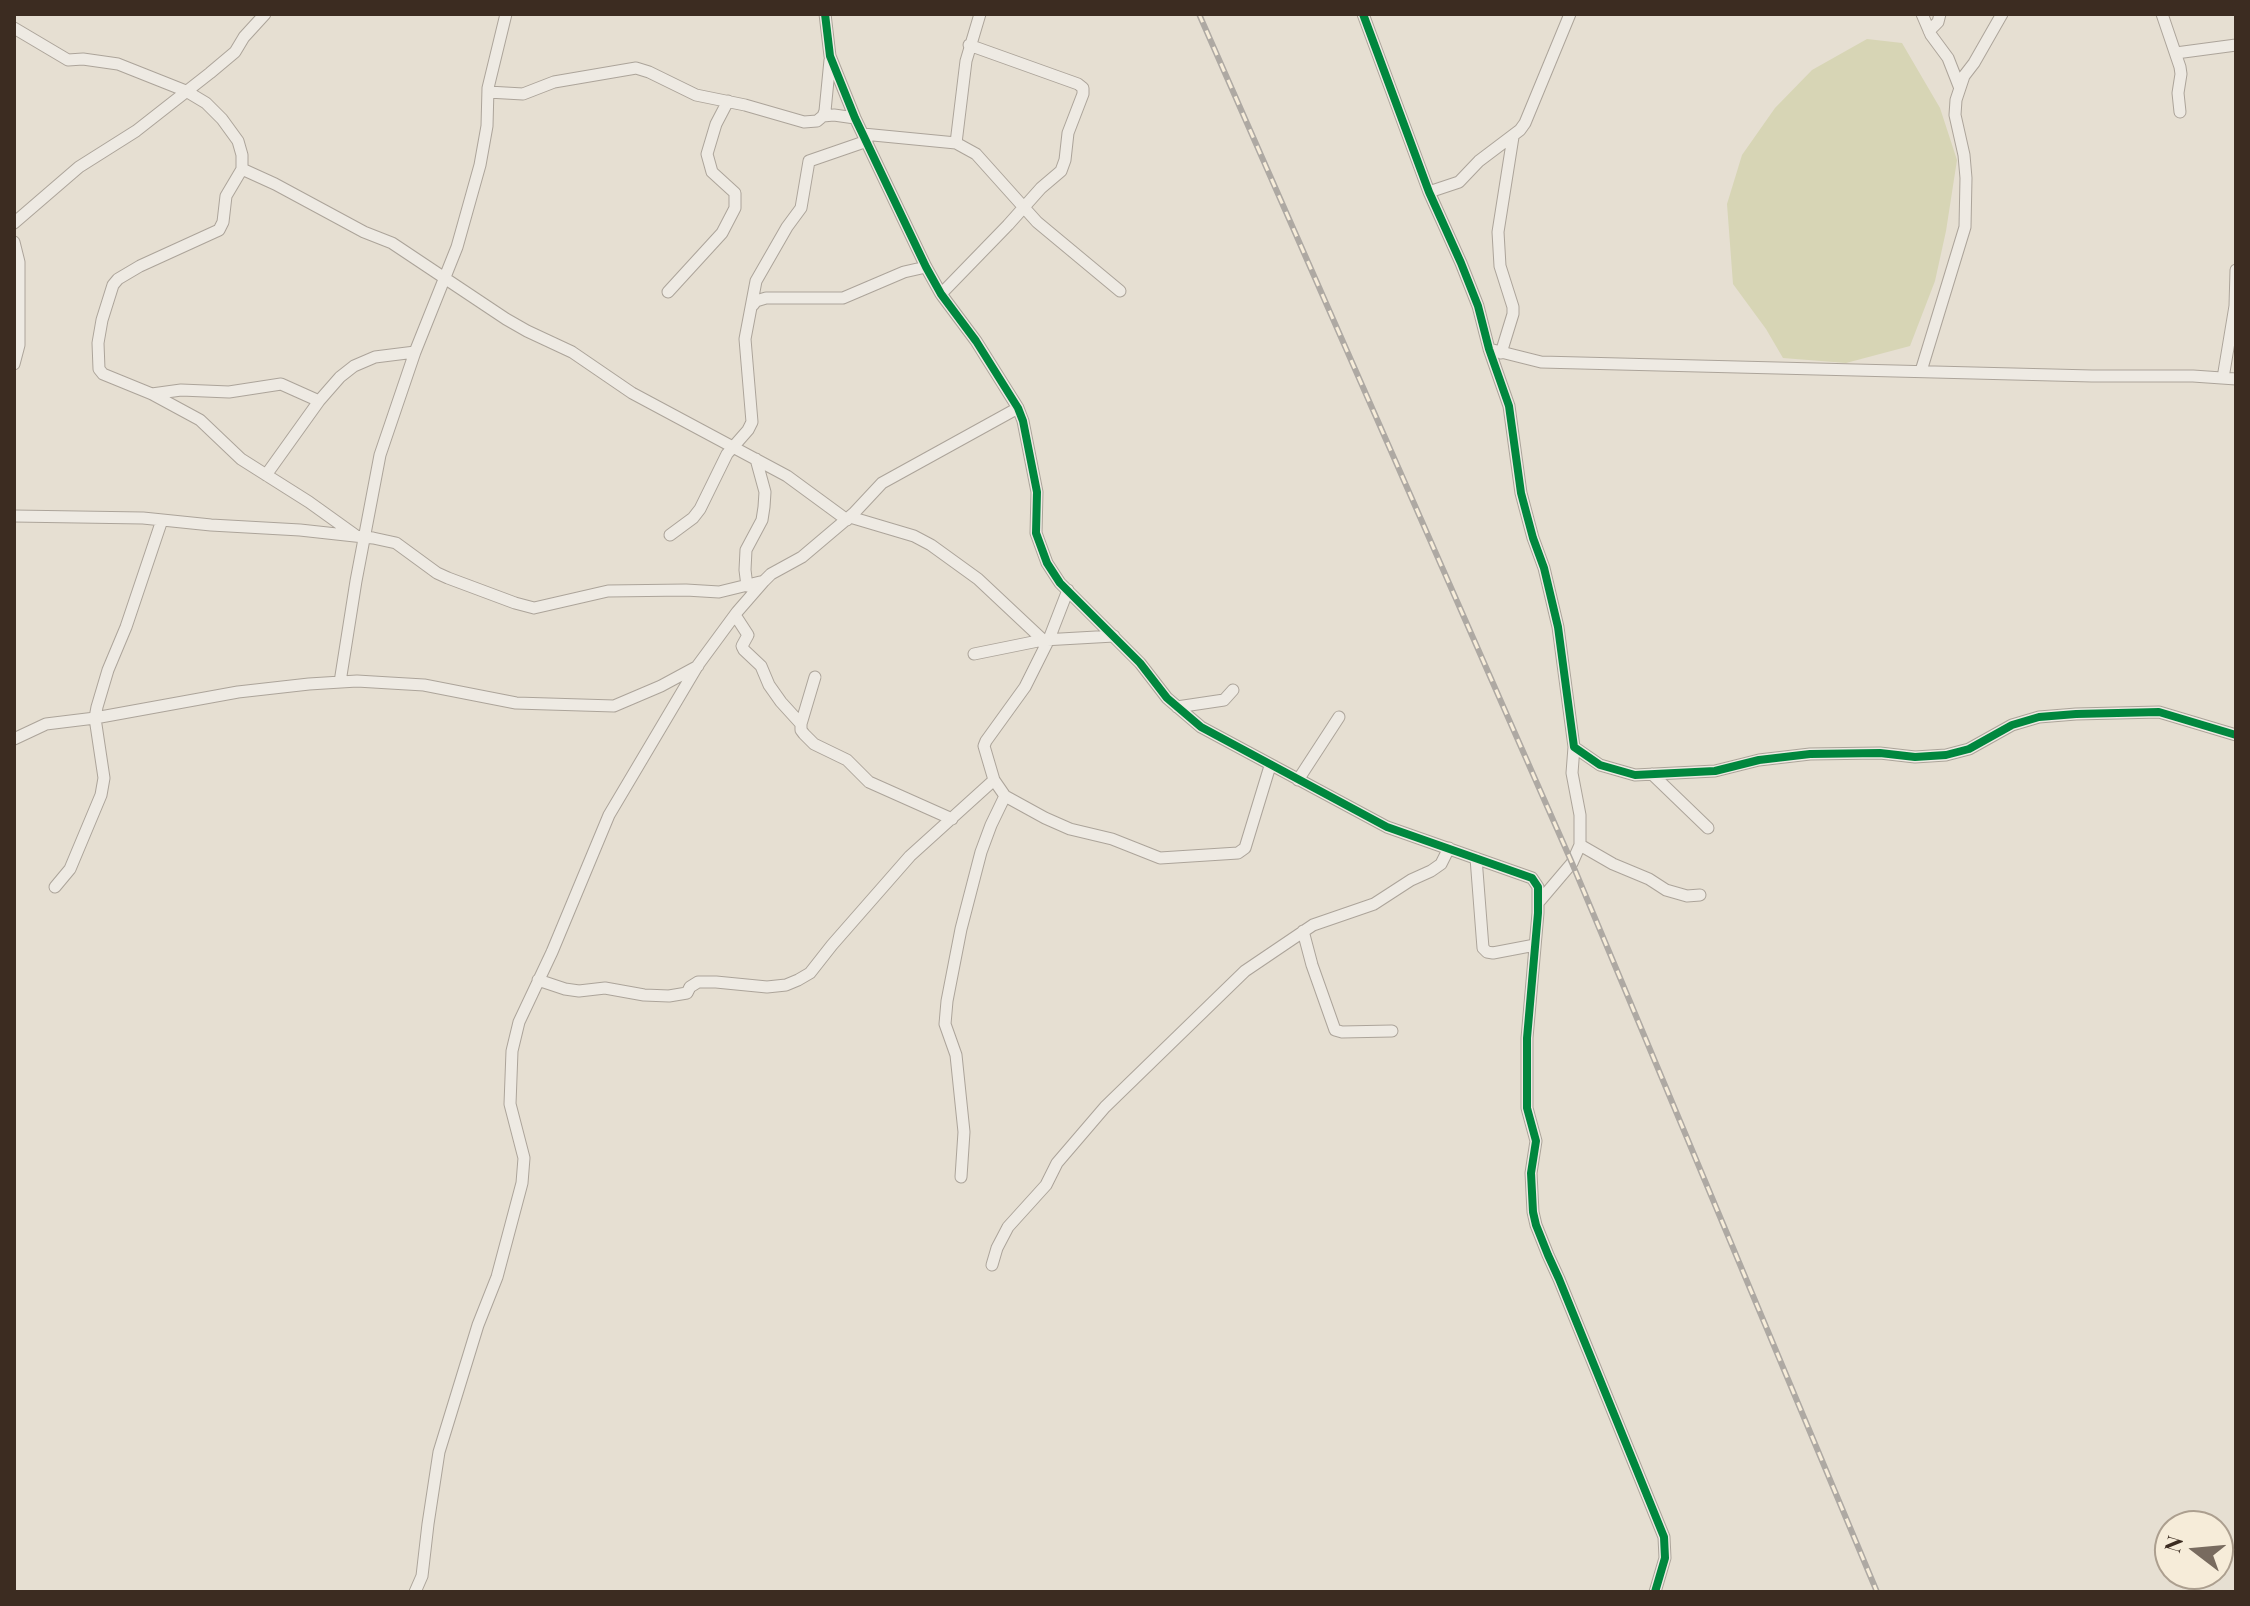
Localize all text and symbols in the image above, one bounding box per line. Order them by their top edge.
north arrow [2154,1510,2234,1590]
text: N [2156,1532,2189,1556]

